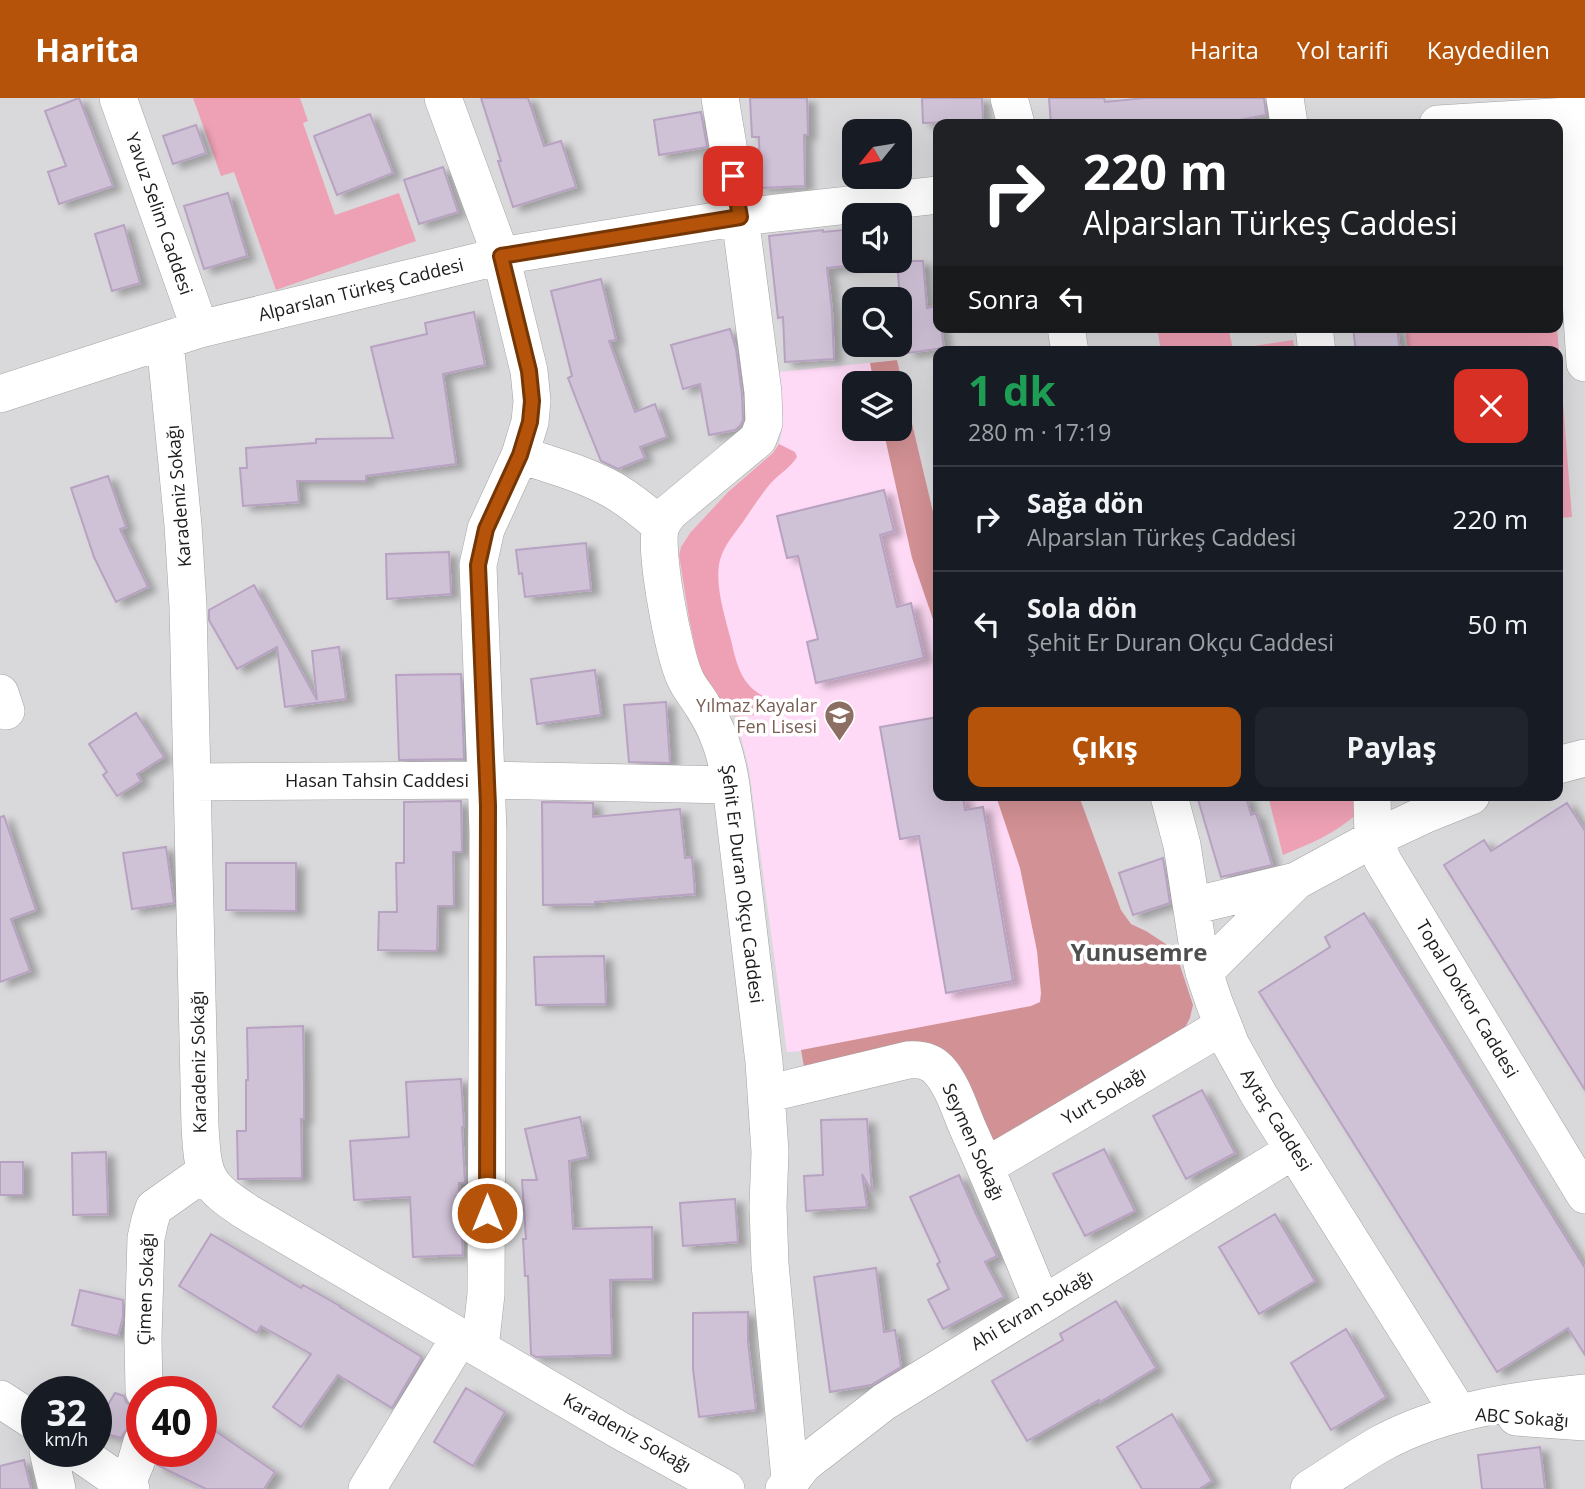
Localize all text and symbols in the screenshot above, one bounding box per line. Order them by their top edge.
text: Harita [35,27,140,72]
text: Harita [1190,33,1259,66]
text: Yol tarifi [1297,33,1389,66]
text: Kaydedilen [1427,33,1550,66]
north arrow [842,119,912,189]
map controls [842,119,912,441]
street label: Yavuz Selim Caddesi [121,129,199,298]
text: 220 m [1083,138,1228,204]
pin [703,146,763,206]
icon: right [968,147,1059,238]
icon: arrive [714,157,752,195]
text: Alparslan Türkeş Caddesi [1083,201,1458,244]
button: sound [842,203,912,273]
street label: Alparslan Türkeş Caddesi [256,252,466,326]
icon: left [1053,280,1091,318]
text: Sonra [968,281,1039,317]
button: search [842,287,912,357]
text: 1 dk [968,361,1056,418]
button: close [1454,369,1528,443]
button: layers [842,371,912,441]
text: 280 m · 17:19 [968,416,1111,448]
street label: Karadeniz Sokağı [160,424,196,568]
text: Sağa dön [1027,485,1144,521]
icon: right [968,500,1006,538]
text: 220 m [1453,501,1528,537]
text: Alparslan Türkeş Caddesi [1027,521,1296,553]
text: Sola dön [1027,590,1137,626]
icon: left [968,605,1006,643]
text: 50 m [1467,606,1528,642]
text: Şehit Er Duran Okçu Caddesi [1027,626,1334,658]
place label: Yılmaz Kayalar Fen Lisesi [696,693,818,738]
school or university icon: Yılmaz Kayalar Fen Lisesi [823,699,857,743]
button: Çıkış [968,707,1241,787]
button: Paylaş [1255,707,1528,787]
street label: Şehit Er Duran Okçu Caddesi [716,763,770,1005]
street label: Hasan Tahsin Caddesi [285,768,469,792]
street label: Topal Doktor Caddesi [1411,915,1525,1082]
district label: Yunusemre [1070,935,1208,968]
street label: Karadeniz Sokağı [185,990,211,1134]
street label: Yurt Sokağı [1057,1061,1150,1130]
street label: Aytaç Caddesi [1236,1064,1318,1175]
street label: Seymen Sokağı [937,1079,1010,1204]
position arrow [450,1176,524,1250]
street label: Çimen Sokağı [131,1232,159,1346]
street label: Ahi Evran Sokağı [966,1263,1097,1355]
speed limit sign: 40 [126,1376,217,1467]
street label: Karadeniz Sokağı [559,1387,696,1477]
text: 32 [46,1389,87,1436]
street label: ABC Sokağı [1475,1402,1570,1432]
text: km/h [45,1427,88,1451]

